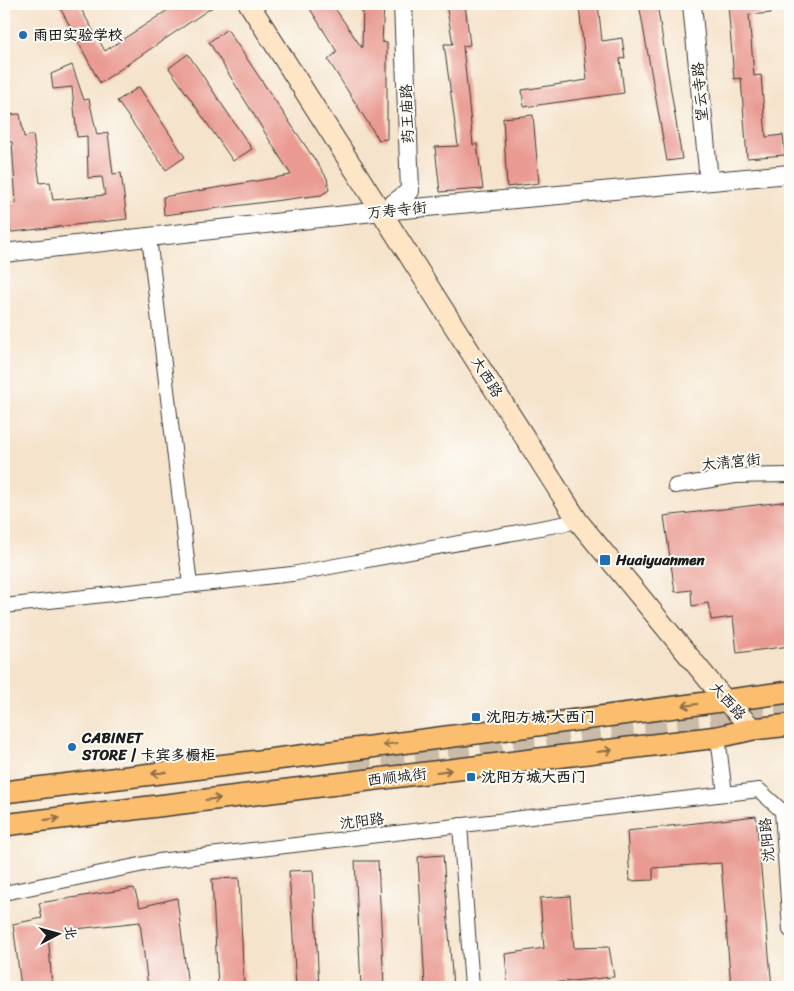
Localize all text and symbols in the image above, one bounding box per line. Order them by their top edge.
place label: 雨田实验学校 [33,22,123,48]
marker: 雨田实验学校 [17,29,29,41]
street label: 望云寺路 [684,61,716,123]
street label: 药王庙路 [393,84,421,144]
street label: 万寿寺街 [366,194,428,226]
street label: 大西路 [464,351,510,403]
street label: 太清宫街 [700,446,762,478]
place label: Huaiyuanmen [615,547,706,573]
marker: Huaiyuanmen [598,553,612,567]
street label: 大西路 [703,676,753,726]
one-way arrow [682,700,698,710]
place label: 沈阳方城·大西门 [486,704,595,730]
marker: 沈阳方城·大西门 [470,711,482,723]
place label: CABINET STORE | 卡宾多橱柜 [81,725,216,768]
one-way arrow [382,740,398,750]
marker: CABINET STORE | 卡宾多橱柜 [66,741,78,753]
one-way arrow [597,746,613,756]
street label: 西顺城街 [366,760,428,794]
place label: 沈阳方城大西门 [481,764,586,790]
one-way arrow [436,766,452,776]
one-way arrow [151,768,167,778]
marker: 沈阳方城大西门 [465,771,477,783]
one-way arrow [205,794,221,804]
street label: 沈阳路 [338,805,386,837]
one-way arrow [44,814,60,824]
street label: 沈阳路 [752,816,782,864]
north arrow [32,908,82,958]
text: 北 [57,924,84,941]

